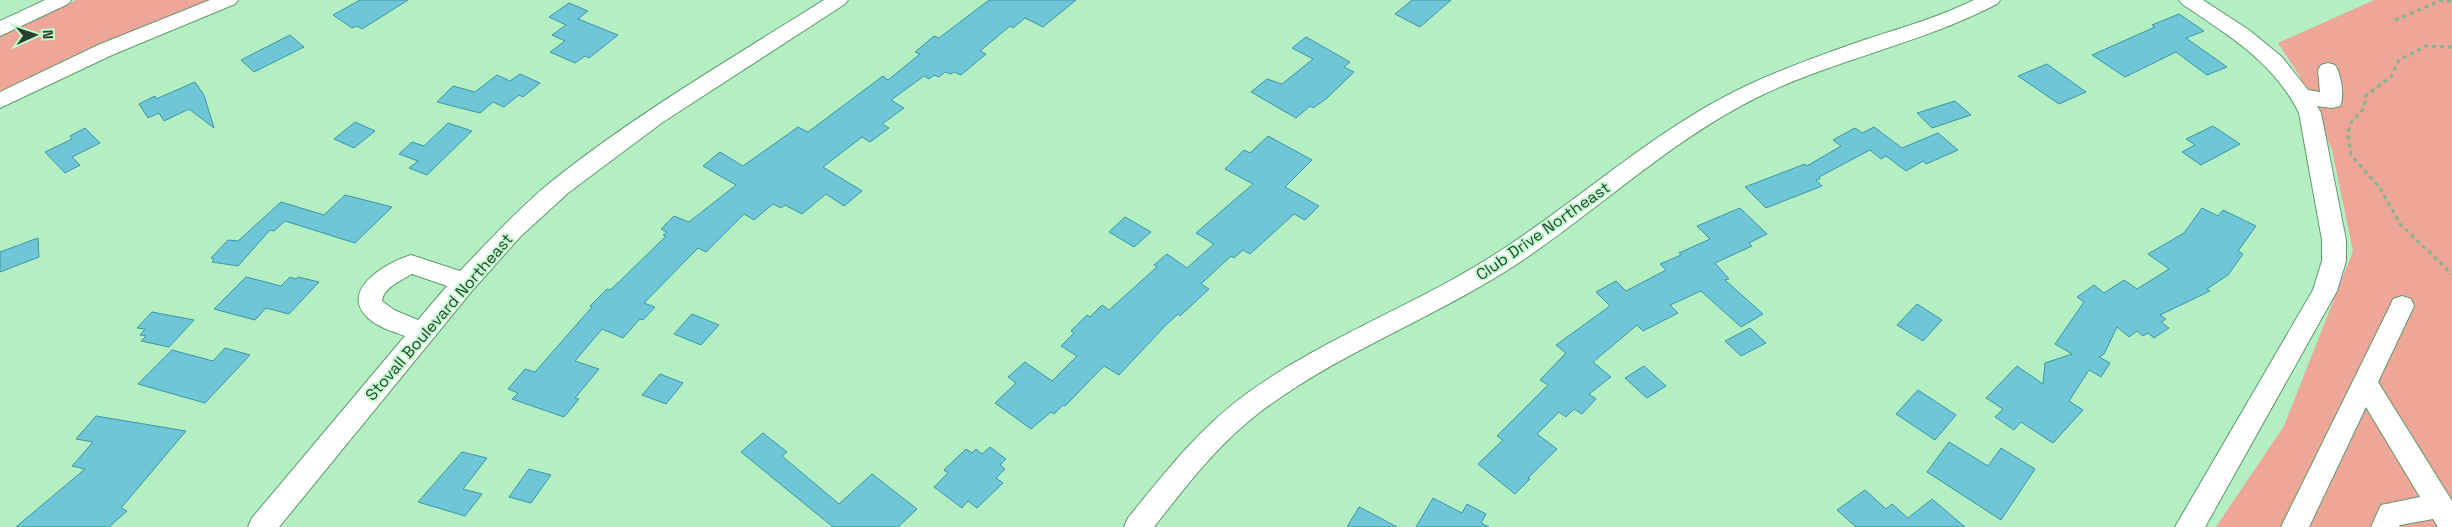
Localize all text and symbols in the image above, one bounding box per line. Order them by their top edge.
north arrow [10,10,60,60]
text: N [39,29,57,39]
street label: Club Drive Northeast [1472,177,1614,285]
street label: Stovall Boulevard Northeast [361,229,517,405]

